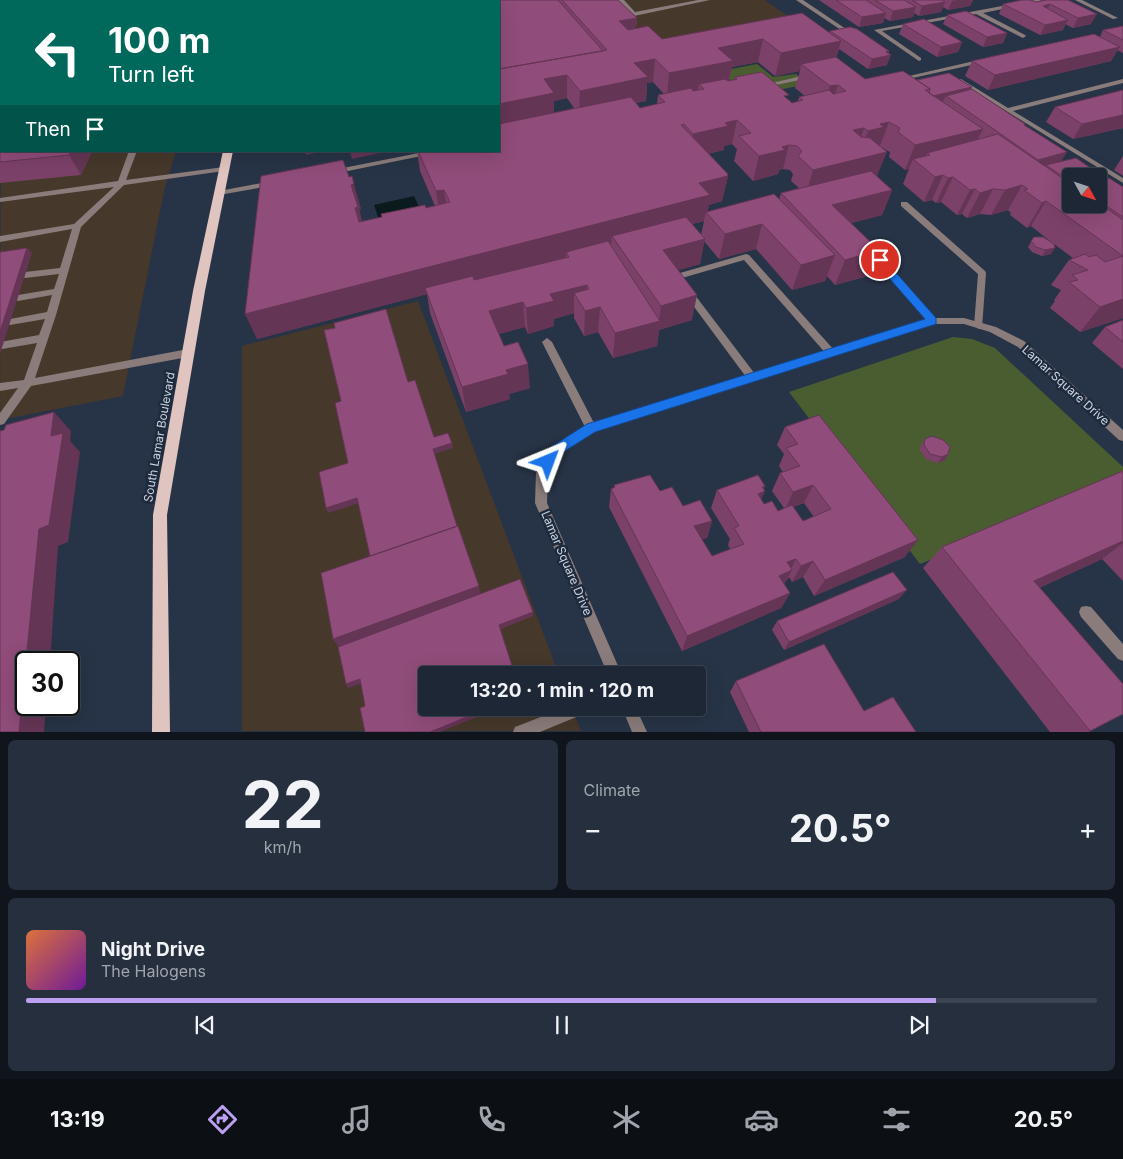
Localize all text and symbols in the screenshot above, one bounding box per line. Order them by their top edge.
text: 100 m [108,19,211,61]
icon: left [25,20,90,85]
text: Turn left [108,61,194,87]
icon: arrive [81,115,109,143]
text: Then [25,118,71,141]
north arrow [1062,168,1108,212]
map controls [1062,168,1107,213]
pin [859,239,901,281]
icon: arrive [866,246,894,274]
street label: Lamar Square Drive [1019,342,1113,428]
street label: South Lamar Boulevard [140,371,178,503]
position arrow [521,435,573,487]
street label: Lamar Square Drive [538,509,596,617]
speed limit sign: 30 [15,651,80,716]
text: 13:20 · 1 min · 120 m [470,679,654,702]
text: 22 [242,765,324,844]
text: Climate [584,780,640,800]
text: 20.5° [789,805,891,851]
text: − [584,812,602,846]
text: + [1078,812,1097,846]
text: km/h [264,837,302,857]
text: Night Drive [101,938,205,961]
text: The Halogens [101,961,206,981]
icon: previous [191,1011,219,1039]
icon: pause [548,1011,576,1039]
icon: next [905,1011,933,1039]
icon: directions [205,1102,240,1137]
icon: music [339,1102,374,1137]
icon: phone [474,1102,509,1137]
icon: climate [609,1102,644,1137]
icon: car [744,1102,779,1137]
icon: filters [879,1102,914,1137]
text: 13:19 [50,1106,105,1132]
text: 20.5° [1014,1106,1073,1132]

